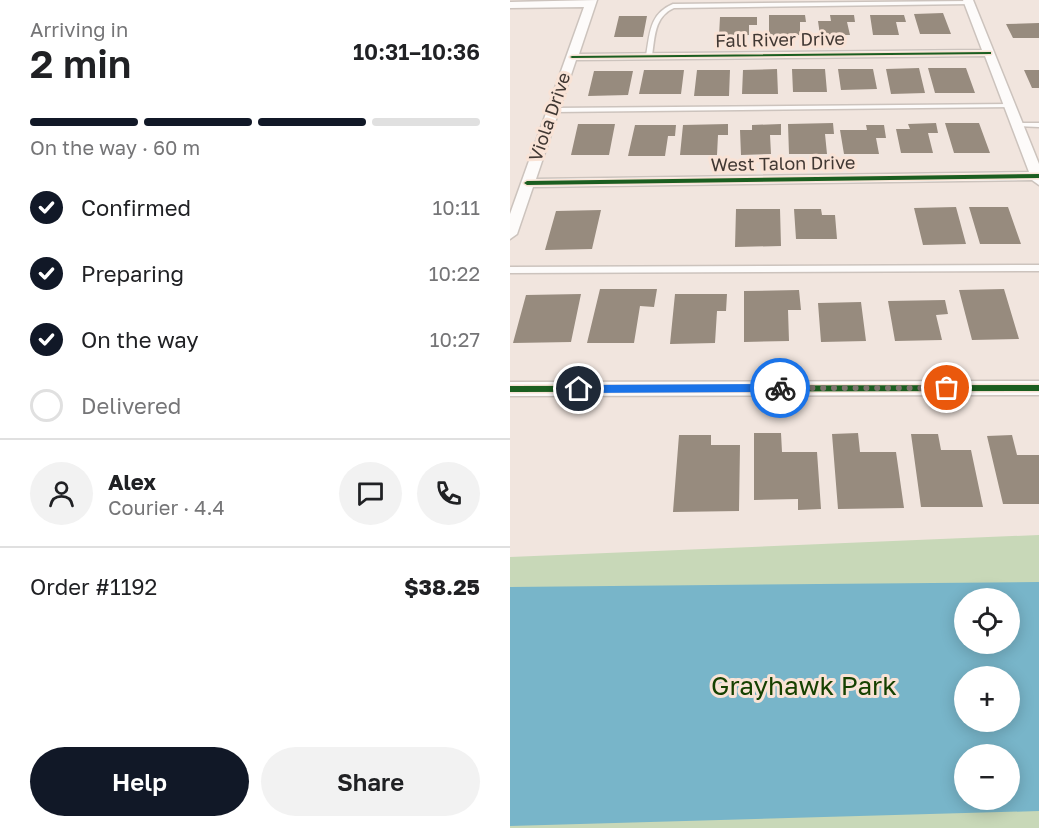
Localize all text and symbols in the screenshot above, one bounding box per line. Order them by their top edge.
text: Arriving in [30,17,128,41]
street label: Fall River Drive [715,27,845,51]
text: 10:31–10:36 [353,38,480,65]
text: 2 min [30,40,131,87]
street label: Viola Drive [524,69,575,164]
text: On the way · 60 m [30,135,200,159]
street label: West Talon Drive [711,151,855,175]
icon: check [30,191,63,224]
text: Confirmed [81,194,191,221]
text: 10:11 [433,195,480,219]
icon: check [30,257,63,290]
text: Preparing [81,260,184,287]
text: 10:22 [429,261,480,285]
icon: check [30,323,63,356]
text: On the way [81,326,199,353]
text: 10:27 [430,327,480,351]
courier [750,358,810,418]
pin [921,362,972,413]
pin [553,363,604,414]
icon: bag [930,371,963,404]
icon: home [562,372,595,405]
icon: bike [764,372,797,405]
text: Delivered [81,392,181,419]
button: person [30,462,93,525]
button: chat [339,462,402,525]
button: phone [417,462,480,525]
text: Alex [108,468,156,495]
text: Courier · 4.4 [108,495,225,519]
text: Order #1192 [30,573,157,600]
text: $38.25 [404,573,480,600]
map controls [954,588,1020,810]
button: locate [954,588,1020,654]
button: + [954,666,1020,732]
park label: Grayhawk Park [711,670,897,701]
button: − [954,744,1020,810]
button: Help [30,747,249,816]
button: Share [261,747,480,816]

